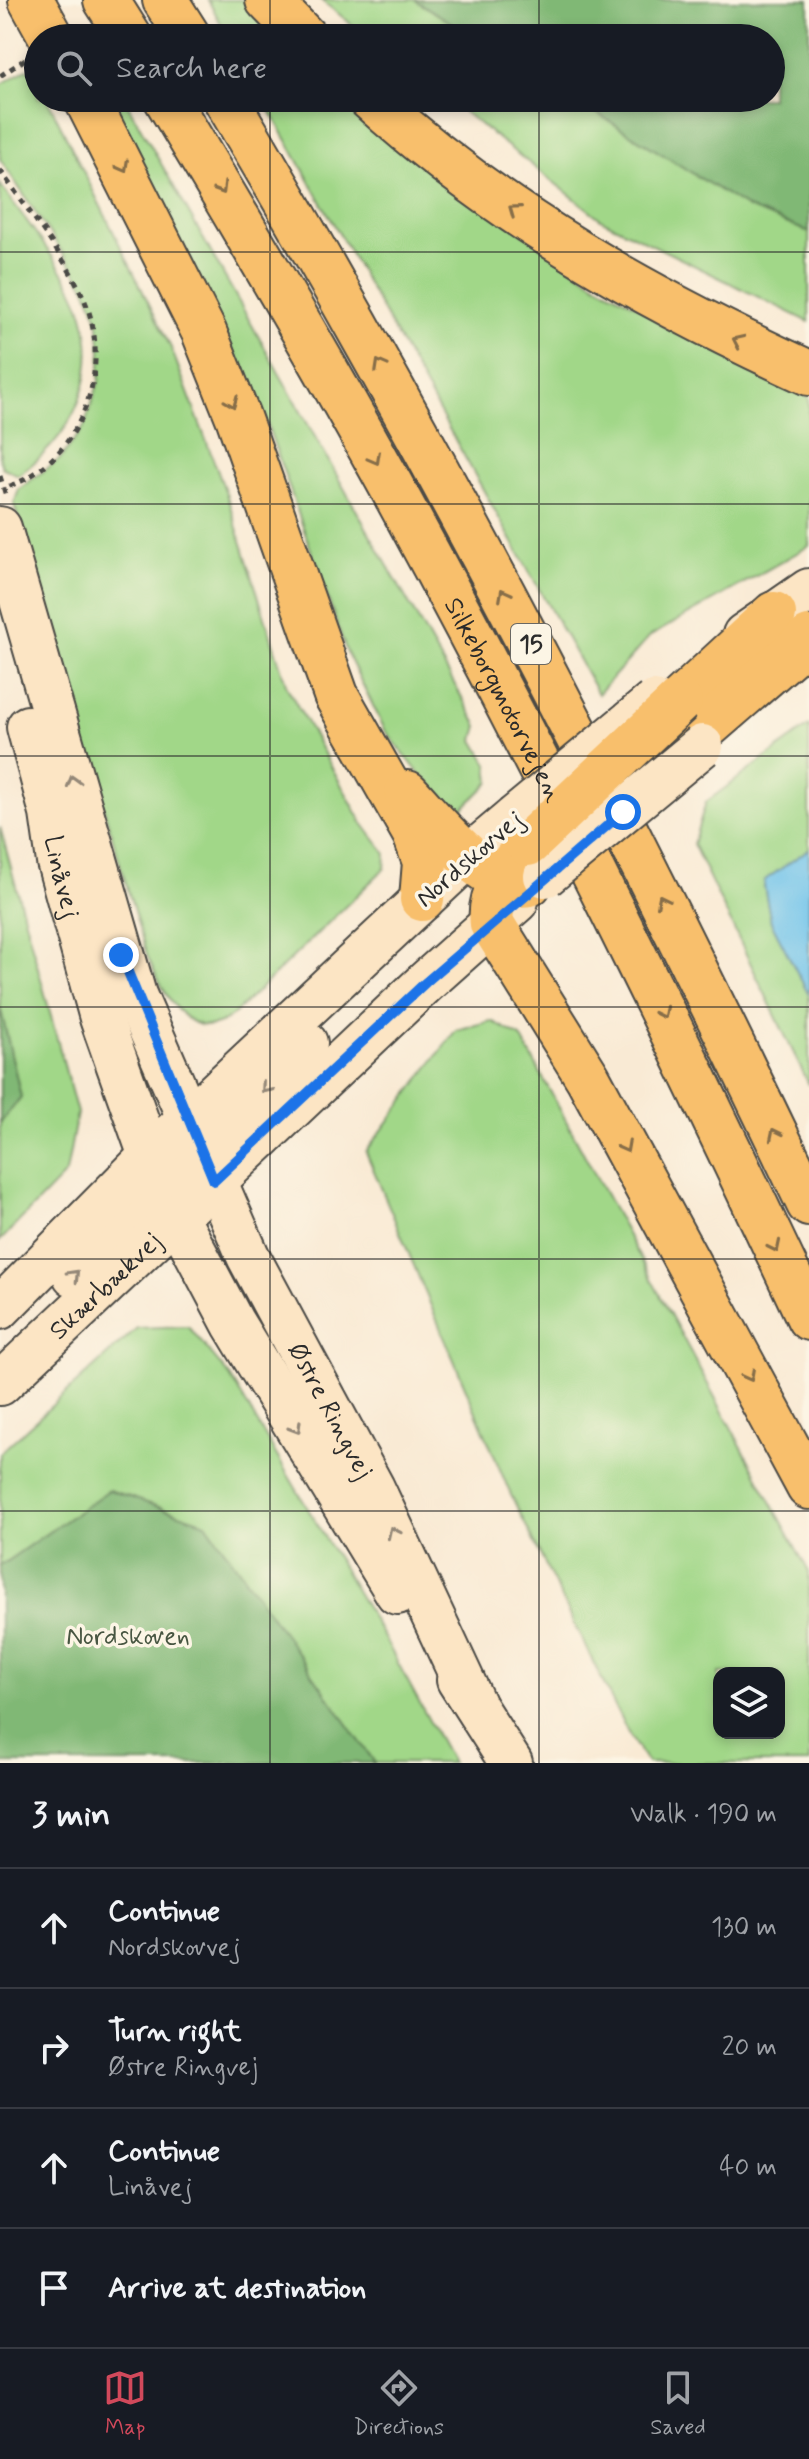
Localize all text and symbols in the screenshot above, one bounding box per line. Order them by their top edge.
search box [24,24,785,112]
icon: search [52,46,96,90]
text: Search here [116,49,267,88]
one-way arrow [113,158,128,173]
one-way arrow [211,180,226,195]
one-way arrow [508,205,523,219]
one-way arrow [732,334,746,350]
one-way arrow [375,359,390,374]
one-way arrow [223,394,239,408]
one-way arrow [365,450,381,464]
one-way arrow [499,587,514,602]
street label: Silkeborgmotorvejen [435,592,570,808]
road number: 15 [511,624,551,664]
one-way arrow [65,775,82,789]
route start [605,794,641,830]
street label: Nordskovvej [409,803,531,916]
street label: Linåvej [35,833,88,923]
one-way arrow [656,893,671,908]
route end [103,937,139,973]
one-way arrow [652,1004,668,1019]
one-way arrow [261,1079,275,1093]
one-way arrow [769,1127,785,1142]
one-way arrow [616,1139,631,1153]
street label: Skærbækvej [42,1225,170,1348]
one-way arrow [765,1239,781,1253]
one-way arrow [65,1270,79,1284]
street label: Østre Ringvej [279,1337,380,1486]
one-way arrow [739,1367,755,1381]
one-way arrow [287,1419,302,1434]
one-way arrow [387,1526,403,1540]
park label: Nordskoven [66,1620,190,1654]
map controls [713,1667,785,1739]
button: layers [713,1667,785,1739]
text: 3 min [32,1793,110,1838]
text: Walk · 190 m [630,1798,777,1832]
text: Continue [108,1892,220,1931]
icon: ahead [32,1906,76,1950]
text: 130 m [711,1911,777,1945]
text: Nordskovvej [108,1931,240,1965]
text: Turn right [108,2012,241,2051]
icon: right [32,2026,76,2070]
text: 20 m [722,2031,777,2065]
text: Østre Ringvej [108,2051,258,2085]
text: Continue [108,2132,220,2171]
icon: ahead [32,2146,76,2190]
text: 40 m [719,2151,777,2185]
text: Linåvej [108,2171,192,2205]
icon: arrive [32,2266,76,2310]
text: Arrive at destination [108,2269,366,2308]
tab: Map [103,2366,147,2442]
tab: Directions [353,2366,444,2442]
tab: Saved [650,2366,706,2442]

